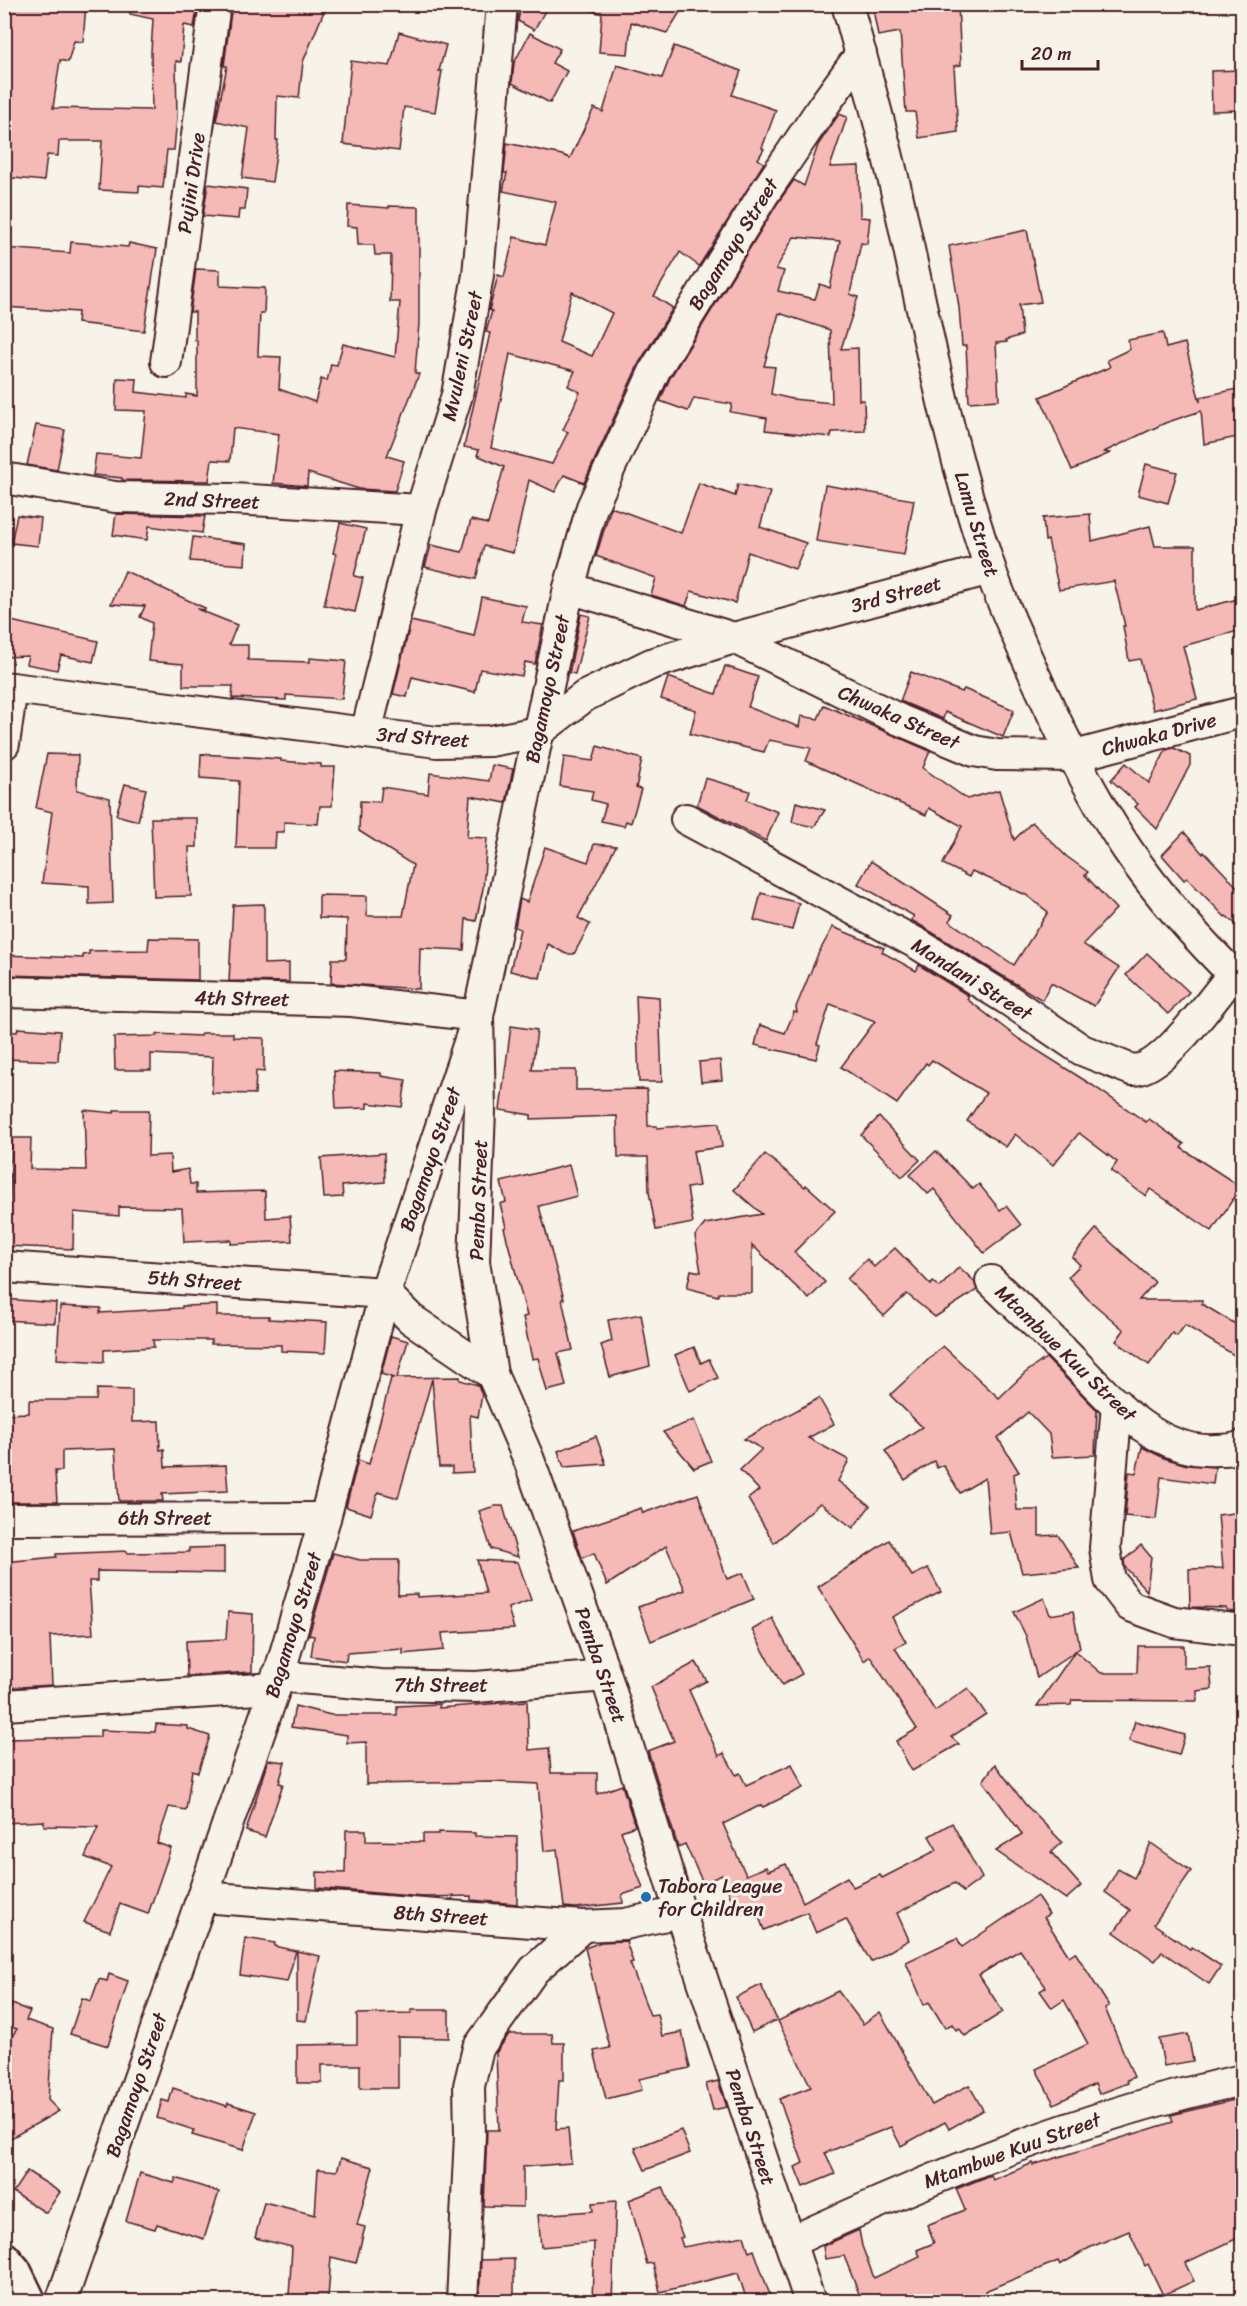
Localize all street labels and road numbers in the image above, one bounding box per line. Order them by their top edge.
street label: Pujini Drive [167,130,216,236]
street label: Bagamoyo Street [679,170,789,318]
street label: Mvuleni Street [432,287,494,424]
street label: Lamu Street [944,467,1009,581]
street label: 2nd Street [163,481,261,520]
street label: 3rd Street [847,565,946,623]
street label: Bagamoyo Street [515,611,581,767]
street label: Chwaka Street [832,675,966,760]
street label: Chwaka Drive [1098,702,1221,767]
street label: 3rd Street [375,717,471,758]
street label: Mandani Street [904,928,1040,1031]
street label: 4th Street [194,980,290,1017]
street label: Bagamoyo Street [389,1081,472,1236]
street label: Pemba Street [459,1139,498,1261]
street label: 5th Street [146,1260,244,1301]
street label: Mtambwe Kuu Street [986,1276,1146,1431]
street label: 6th Street [118,1501,212,1536]
street label: Bagamoyo Street [255,1547,333,1703]
street label: Pemba Street [564,1602,637,1728]
street label: 7th Street [394,1668,488,1703]
street label: 8th Street [393,1895,490,1936]
street label: Bagamoyo Street [95,2007,178,2162]
street label: Pemba Street [715,2064,786,2190]
street label: Mtambwe Kuu Street [918,2102,1107,2199]

